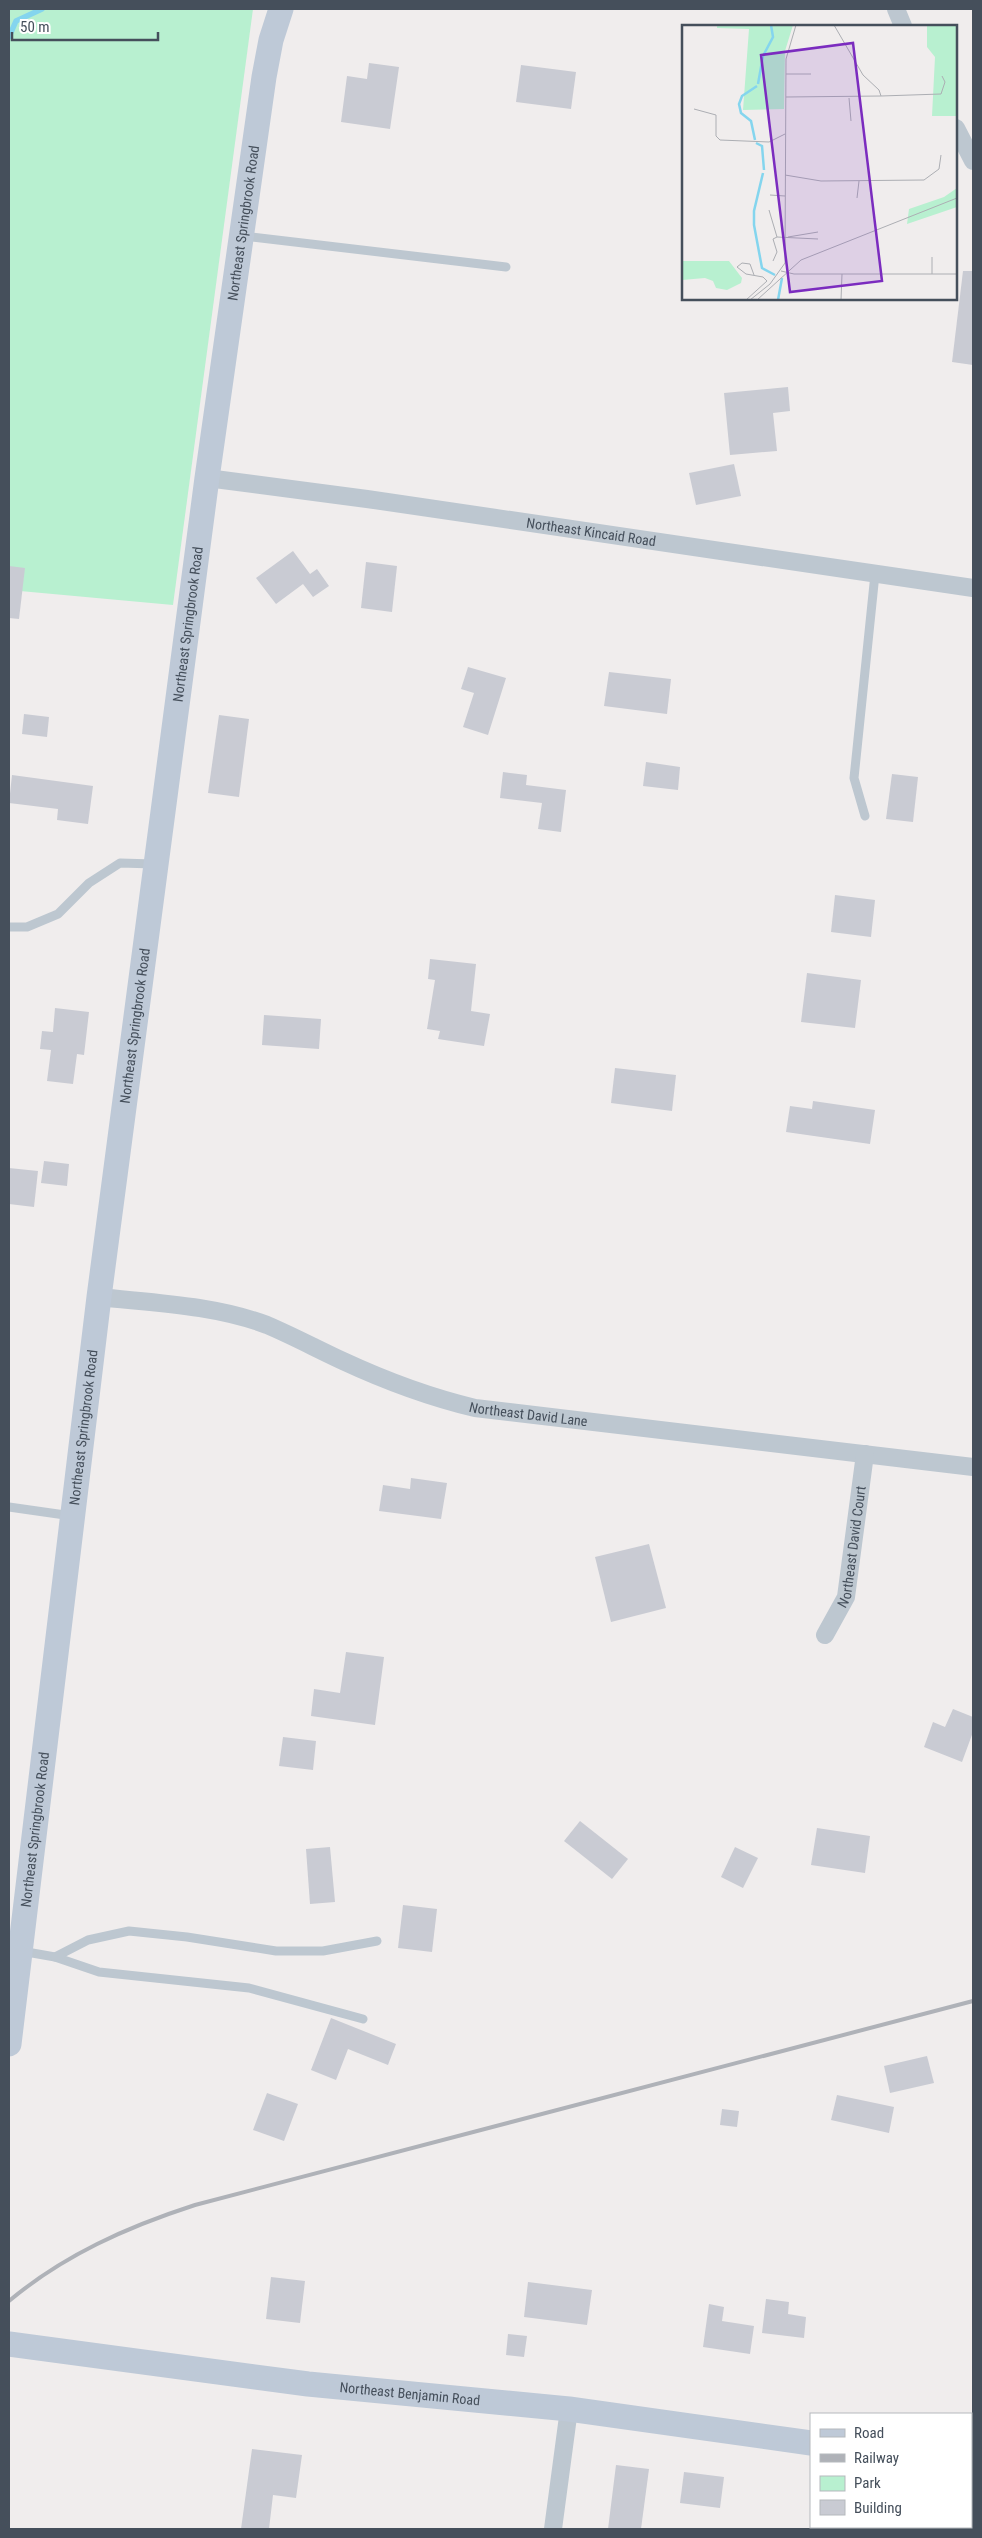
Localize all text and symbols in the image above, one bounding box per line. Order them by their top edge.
scale bar [12,10,159,42]
text: 50 m [20,18,50,36]
inset map [682,25,957,300]
street label: Northeast Springbrook Road [224,144,262,302]
street label: Northeast Kincaid Road [525,515,657,549]
street label: Northeast Springbrook Road [170,546,206,703]
street label: Northeast Springbrook Road [117,947,153,1104]
street label: Northeast Springbrook Road [66,1349,101,1506]
street label: Northeast David Lane [467,1399,589,1429]
street label: Northeast David Court [834,1485,869,1610]
street label: Northeast Springbrook Road [18,1751,52,1908]
street label: Northeast Benjamin Road [339,2379,481,2408]
legend [810,2413,972,2528]
text: Road [854,2424,884,2442]
text: Railway [854,2449,899,2467]
text: Park [854,2474,881,2492]
text: Building [854,2499,902,2517]

